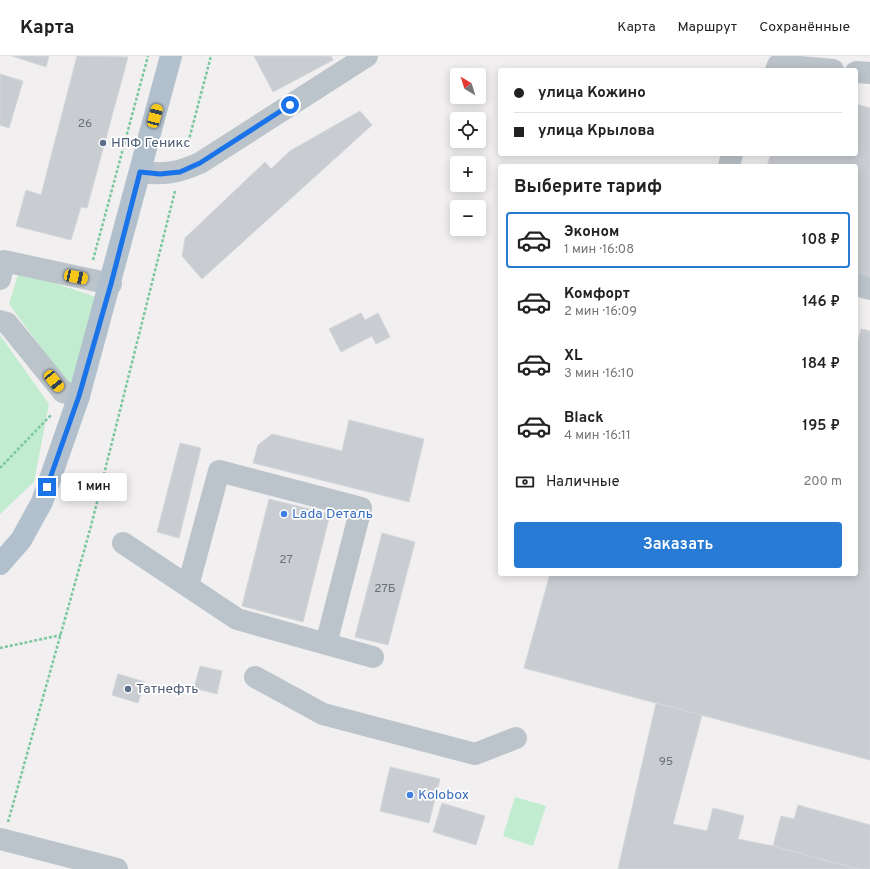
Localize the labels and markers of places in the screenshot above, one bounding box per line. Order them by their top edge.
place label: НПФ Геникс [111,135,190,152]
marker: НПФ Геникс [98,138,108,148]
place label: Lada Dеталь [292,506,373,523]
marker: Lada Dеталь [279,509,289,519]
place label: Татнефть [136,681,198,698]
marker: Татнефть [123,684,133,694]
place label: Kolobox [418,787,469,804]
marker: Kolobox [405,790,415,800]

